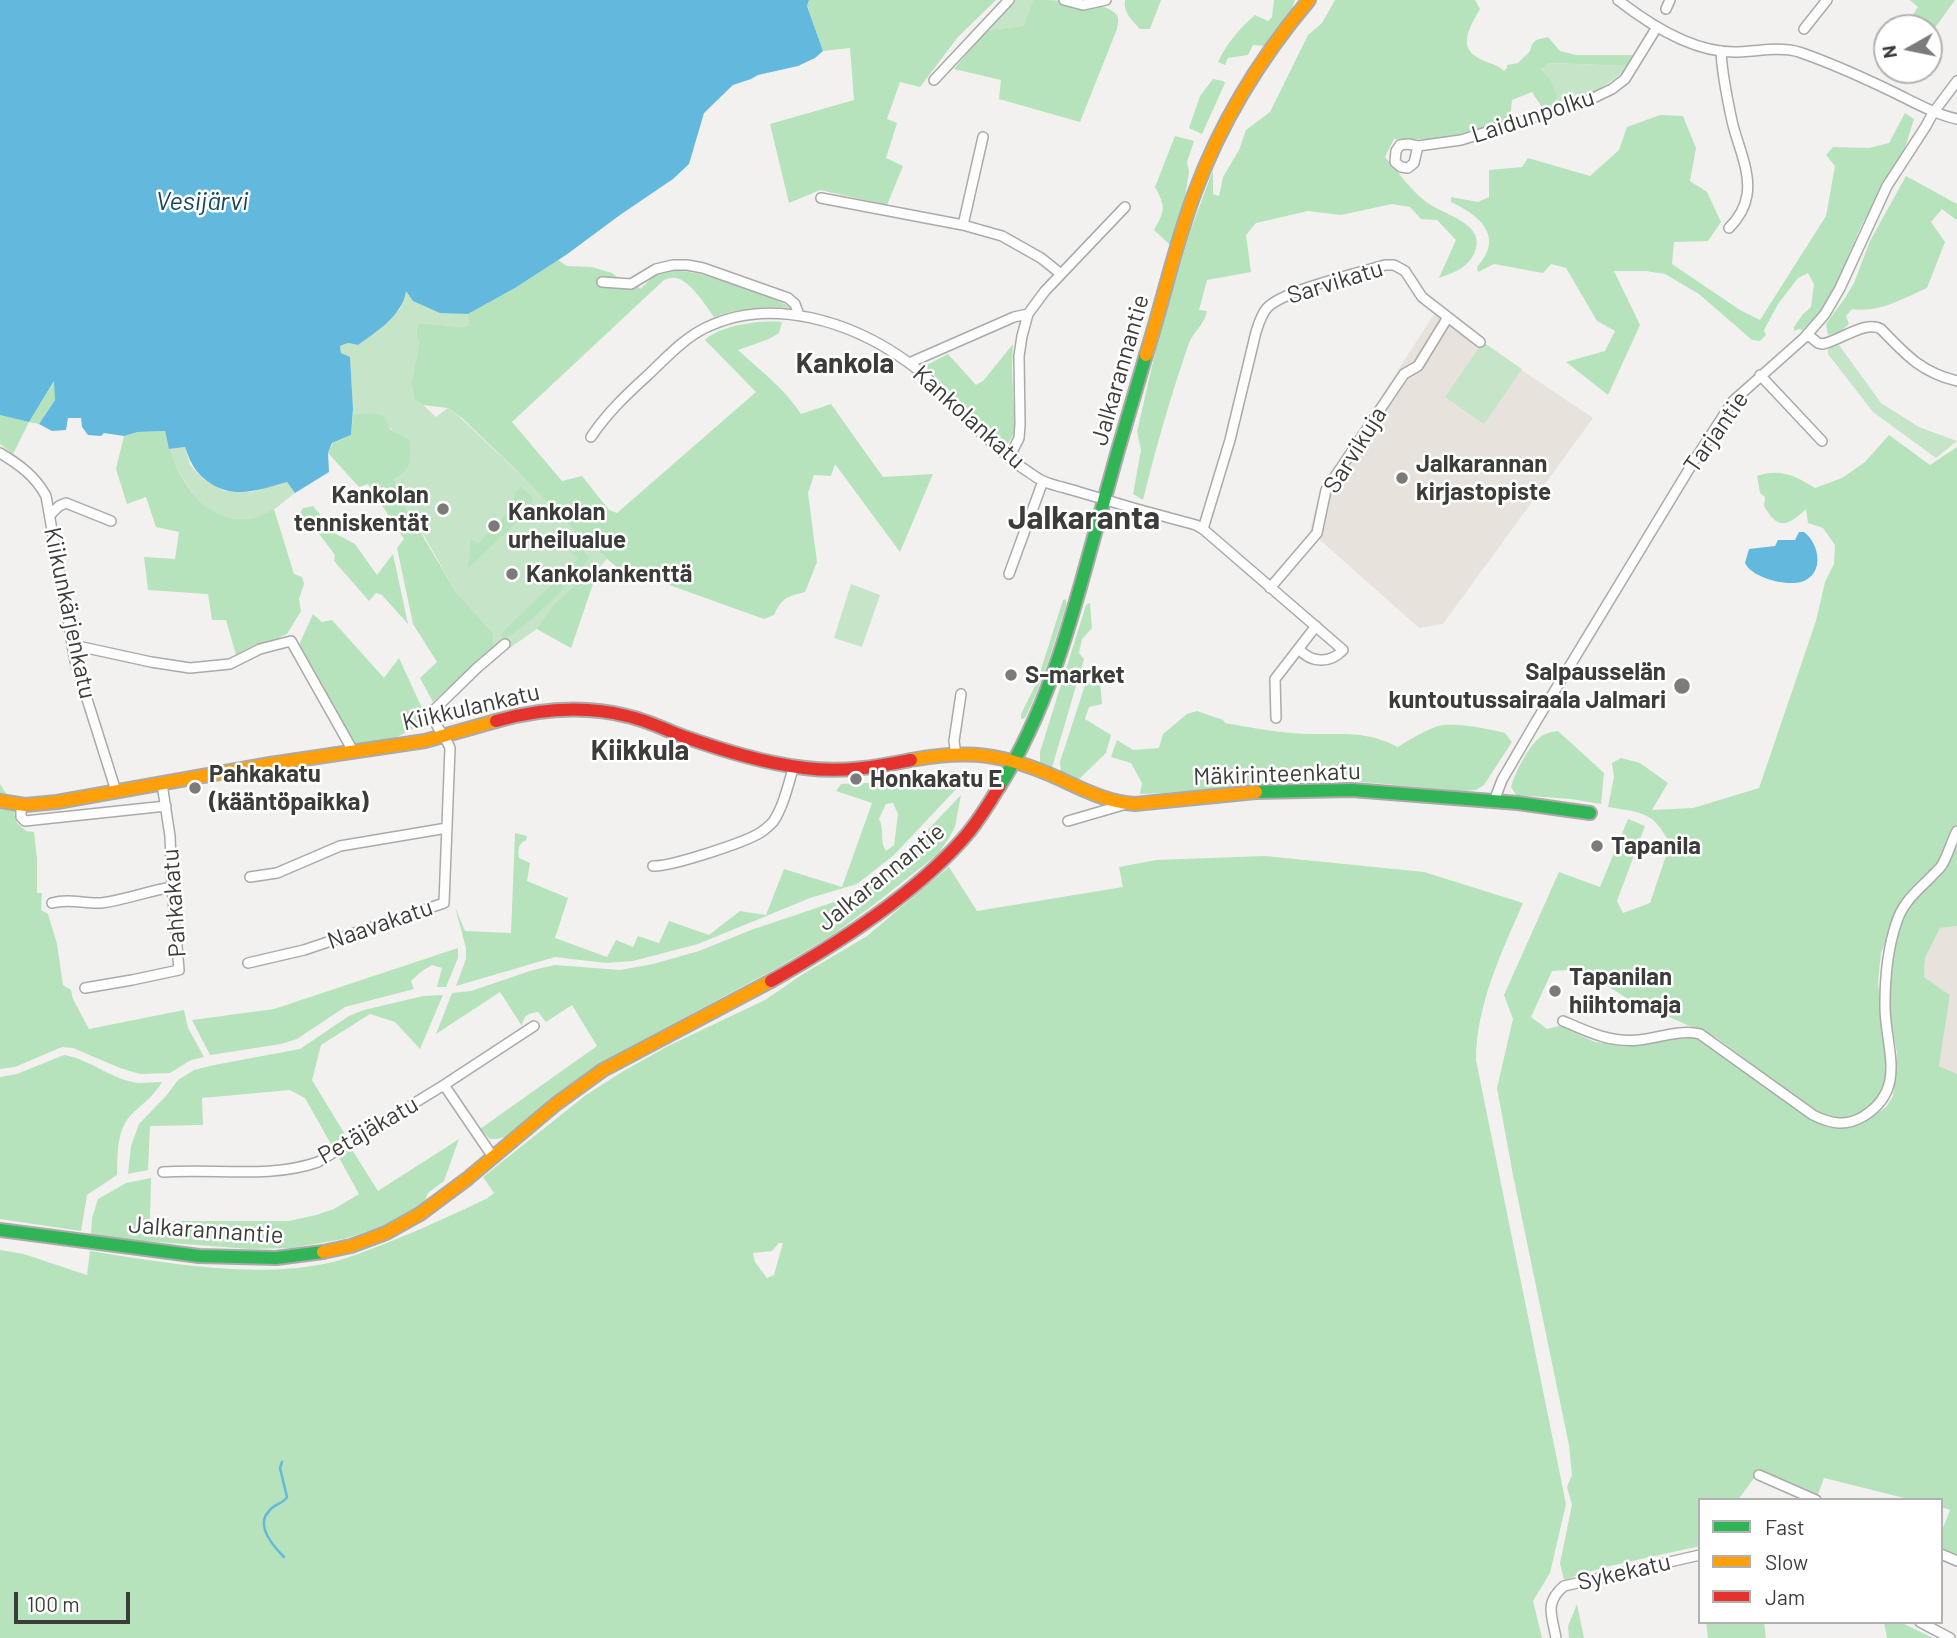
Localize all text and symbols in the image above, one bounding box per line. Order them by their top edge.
north arrow [1873,14,1943,84]
text: N [1876,44,1901,60]
street label: Laidunpolku [1468,83,1598,149]
water label: Vesijärvi [156,185,248,217]
street label: Sarvikatu [1284,254,1386,310]
street label: Jalkarannantie [1085,291,1155,449]
district label: Kankola [796,347,894,381]
street label: Kankolankatu [907,359,1031,475]
street label: Tarjantie [1678,386,1754,478]
street label: Sarvikuja [1317,402,1393,498]
place label: Jalkarannan kirjastopiste [1416,450,1551,506]
marker: Jalkarannan kirjastopiste [1394,470,1410,486]
place label: Kankolan tenniskentät [294,481,429,537]
place label: Kankolan urheilualue [508,498,626,554]
district label: Jalkaranta [1008,499,1160,537]
marker: Kankolan tenniskentät [435,501,451,517]
marker: Kankolan urheilualue [486,518,502,534]
street label: Kiikunkärjenkatu [38,525,102,701]
place label: Kankolankenttä [526,560,692,588]
marker: Kankolankenttä [504,566,520,582]
place label: Salpausselän kuntoutussairaala Jalmari [1388,658,1666,714]
place label: S-market [1025,661,1125,689]
marker: S-market [1003,667,1019,683]
marker: Salpausselän kuntoutussairaala Jalmari [1672,676,1692,696]
street label: Kiikkulankatu [400,677,542,737]
district label: Kiikkula [591,734,689,768]
street label: Mäkirinteenkatu [1193,757,1361,791]
place label: Pahkakatu (kääntöpaikka) [209,760,369,816]
place label: Honkakatu E [870,765,1002,793]
marker: Honkakatu E [848,771,864,787]
marker: Pahkakatu (kääntöpaikka) [187,780,203,796]
street label: Jalkarannantie [812,817,950,937]
place label: Tapanila [1611,832,1701,860]
marker: Tapanila [1589,838,1605,854]
street label: Pahkakatu [156,848,192,958]
street label: Naavakatu [324,893,436,955]
place label: Tapanilan hiihtomaja [1569,963,1681,1019]
marker: Tapanilan hiihtomaja [1547,983,1563,999]
street label: Petäjäkatu [313,1090,423,1170]
street label: Jalkarannantie [127,1210,285,1250]
legend [1698,1498,1943,1624]
text: Fast [1765,1514,1805,1539]
street label: Sykekatu [1574,1547,1674,1597]
text: Slow [1765,1549,1808,1574]
scale bar [18,1578,133,1622]
text: Jam [1765,1584,1805,1609]
text: 100 m [27,1591,80,1616]

